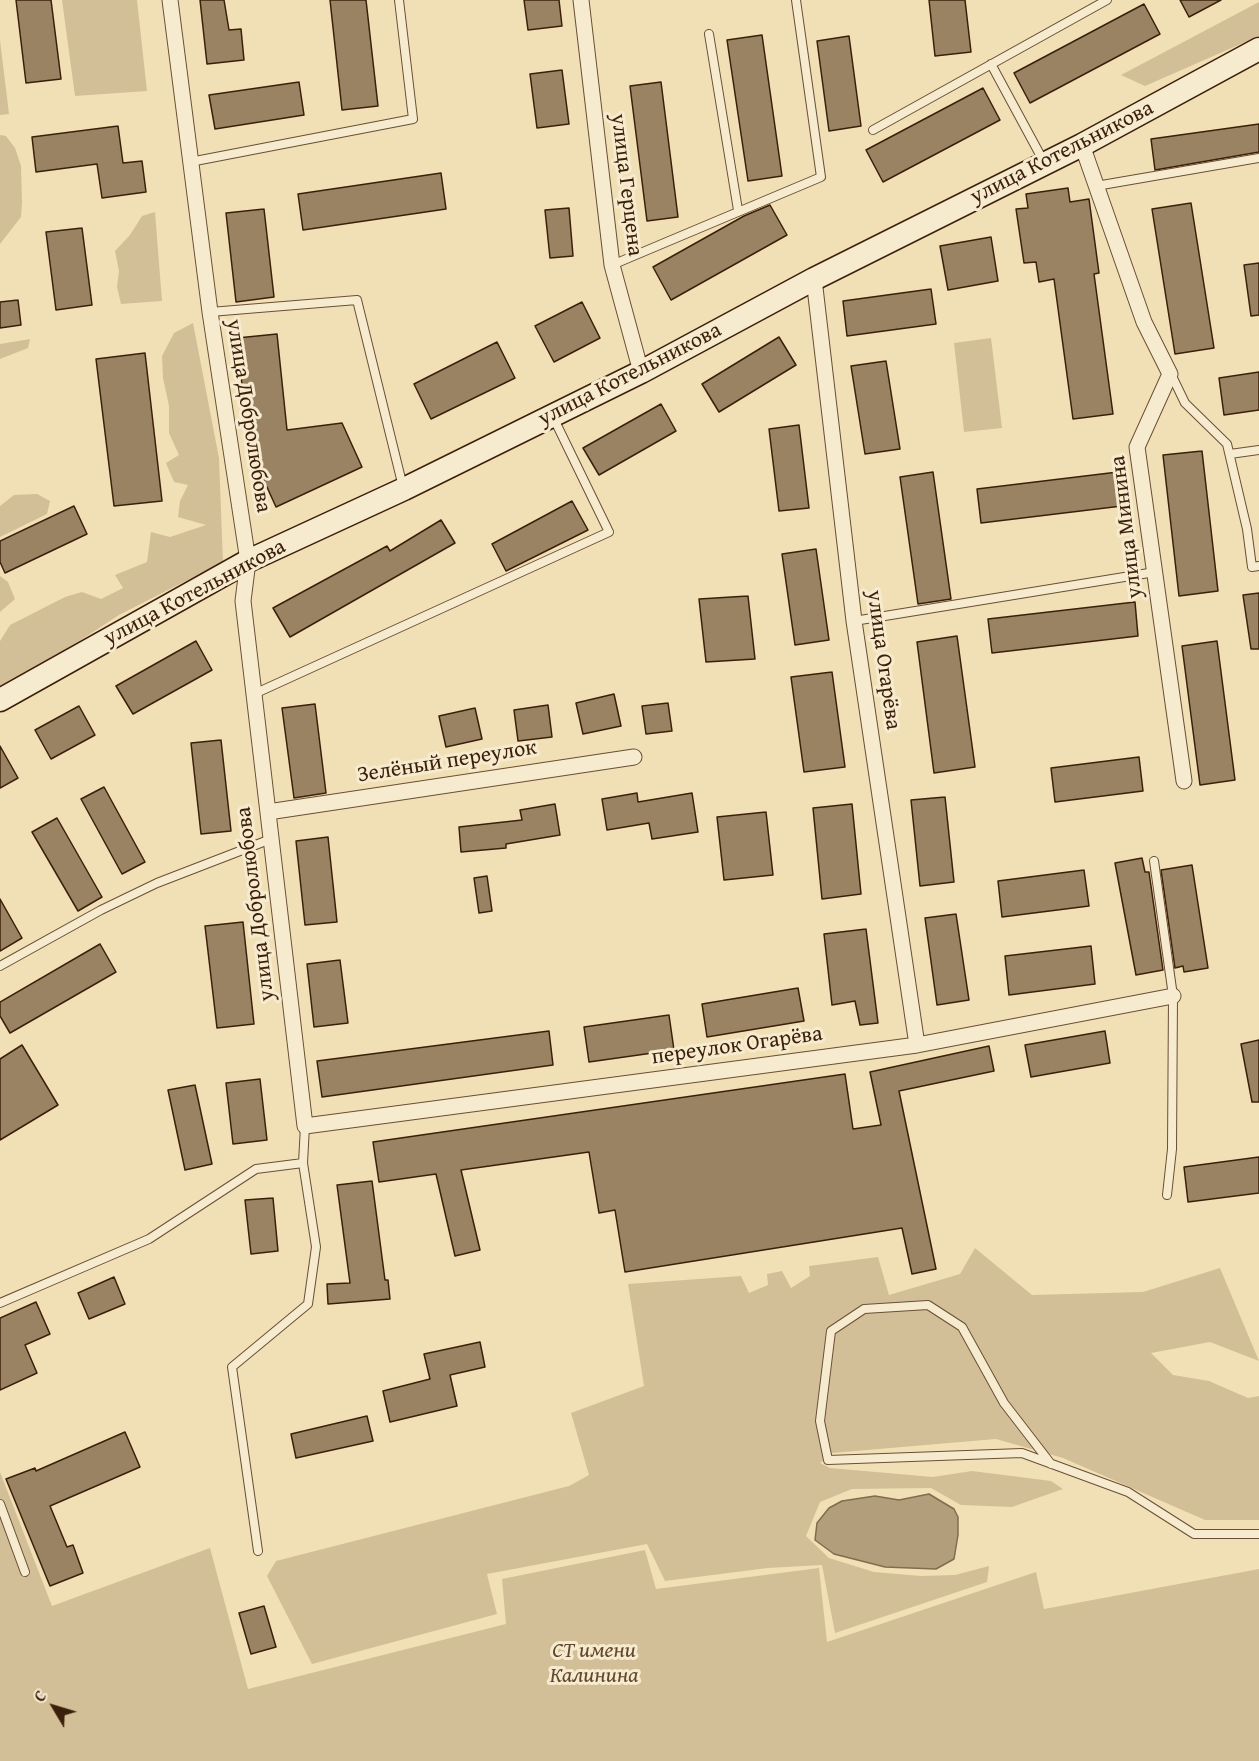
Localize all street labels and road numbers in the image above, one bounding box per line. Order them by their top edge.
street label: улица Котельникова [966,95,1158,211]
street label: улица Герцена [604,112,648,258]
street label: улица Добролюбова [220,317,276,515]
street label: улица Котельникова [534,317,726,433]
street label: улица Минина [1105,454,1149,600]
street label: улица Котельникова [100,534,290,652]
street label: улица Огарёва [860,588,906,732]
street label: Зелёный переулок [355,735,539,789]
street label: улица Добролюбова [231,805,281,1003]
street label: переулок Огарёва [650,1021,824,1071]

